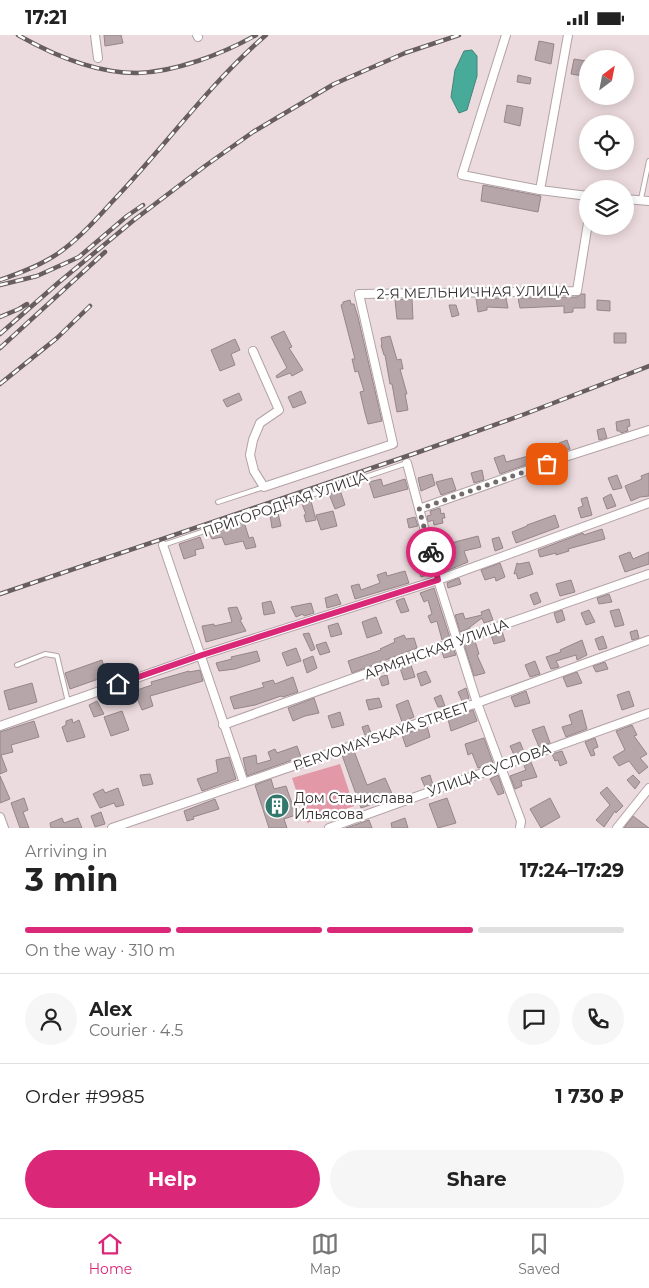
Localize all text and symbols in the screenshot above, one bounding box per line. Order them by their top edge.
text: 17:21 [25,6,67,29]
north arrow [579,50,634,105]
map controls [579,50,634,235]
button: locate [579,115,634,170]
button: layers [579,180,634,235]
street label: 2-Я МЕЛЬНИЧНАЯ УЛИЦА [377,281,570,303]
pin [526,443,568,485]
icon: bag [533,450,561,478]
street label: ПРИГОРОДНАЯ УЛИЦА [200,467,370,541]
courier [406,527,456,577]
icon: bike [417,538,445,566]
street label: АРМЯНСКАЯ УЛИЦА [361,614,511,683]
pin [97,663,139,705]
icon: home [104,670,132,698]
street label: PERVOMAYSKAYA STREET [291,697,471,775]
street label: УЛИЦА СУСЛОВА [425,739,554,801]
place label: Дом Станислава Ильясова [294,789,414,823]
building icon: Дом Станислава Ильясова [264,793,290,819]
text: Arriving in [25,842,107,861]
text: 17:24–17:29 [520,859,624,882]
text: 3 min [25,860,118,899]
text: On the way · 310 m [25,941,175,960]
button: person [25,993,77,1045]
button: chat [508,993,560,1045]
button: phone [572,993,624,1045]
text: Alex [89,998,132,1021]
text: Courier · 4.5 [89,1021,183,1040]
text: Order #9985 [25,1085,145,1108]
text: 1 730 ₽ [555,1085,624,1108]
button: Help [25,1150,320,1208]
button: Share [330,1150,624,1208]
tab: Home [89,1230,132,1278]
tab: Map [310,1230,341,1278]
tab: Saved [518,1230,560,1278]

